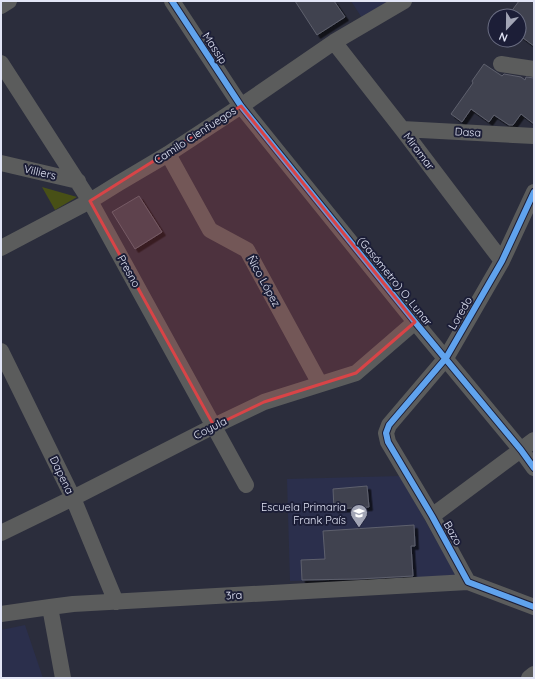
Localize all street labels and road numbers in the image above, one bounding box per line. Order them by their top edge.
street label: Massip [200,29,231,67]
street label: Camilo Cienfuegos [151,103,239,167]
street label: Dasa [454,124,482,140]
street label: Miramar [400,130,438,173]
street label: Villiers [22,162,58,182]
street label: (Gasómetro) O. Lunar [355,233,436,329]
street label: Presno [114,252,144,290]
street label: Ñico López [244,253,284,309]
street label: Loredo [445,294,475,332]
street label: Coyula [191,414,229,442]
street label: Dapena [47,454,77,496]
street label: Bazo [441,518,466,548]
street label: 3ra [225,588,243,602]

